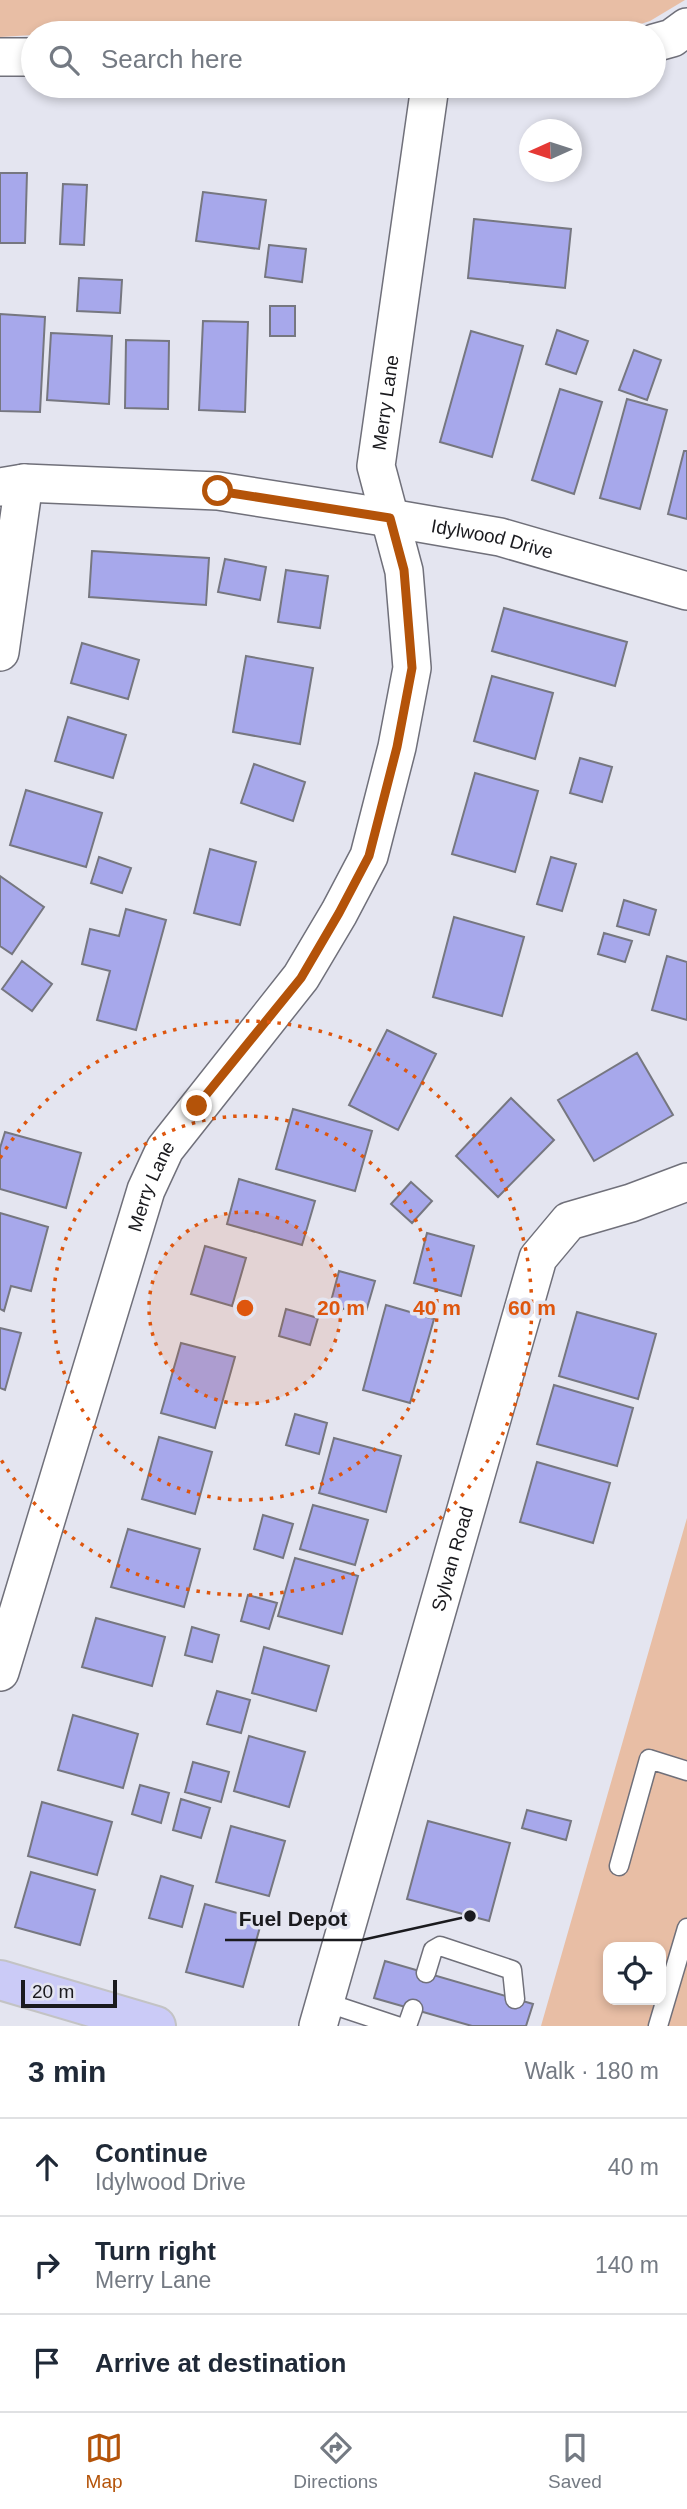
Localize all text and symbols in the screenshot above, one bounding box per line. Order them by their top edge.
search box [21,21,666,98]
icon: search [45,41,83,79]
text: Search here [101,44,243,74]
north arrow [519,119,582,182]
street label: Merry Lane [368,354,403,452]
route start [202,475,233,506]
street label: Idylwood Drive [430,515,556,563]
route end [181,1090,212,1121]
street label: Merry Lane [124,1136,179,1234]
centre of rings [233,1296,257,1320]
text: 20 m [317,1296,365,1319]
text: 40 m [413,1296,461,1319]
text: 60 m [508,1296,556,1319]
street label: Sylvan Road [427,1504,477,1614]
callout: Fuel Depot [225,1898,362,1940]
text: Fuel Depot [239,1907,347,1930]
map controls [603,1942,666,2005]
button: locate [603,1942,666,2005]
scale bar [21,1977,117,2009]
text: 20 m [32,1981,74,2002]
text: 3 min [28,2055,106,2088]
text: Walk · 180 m [524,2058,659,2084]
text: Continue [95,2138,208,2168]
icon: ahead [28,2148,66,2186]
text: 40 m [608,2154,659,2180]
text: Idylwood Drive [95,2169,246,2195]
text: Turn right [95,2236,216,2266]
icon: right [28,2246,66,2284]
text: 140 m [595,2252,659,2278]
text: Merry Lane [95,2267,211,2293]
icon: arrive [28,2344,66,2382]
text: Arrive at destination [95,2348,346,2378]
tab: Map [85,2429,123,2493]
tab: Directions [293,2429,378,2493]
tab: Saved [548,2429,602,2493]

